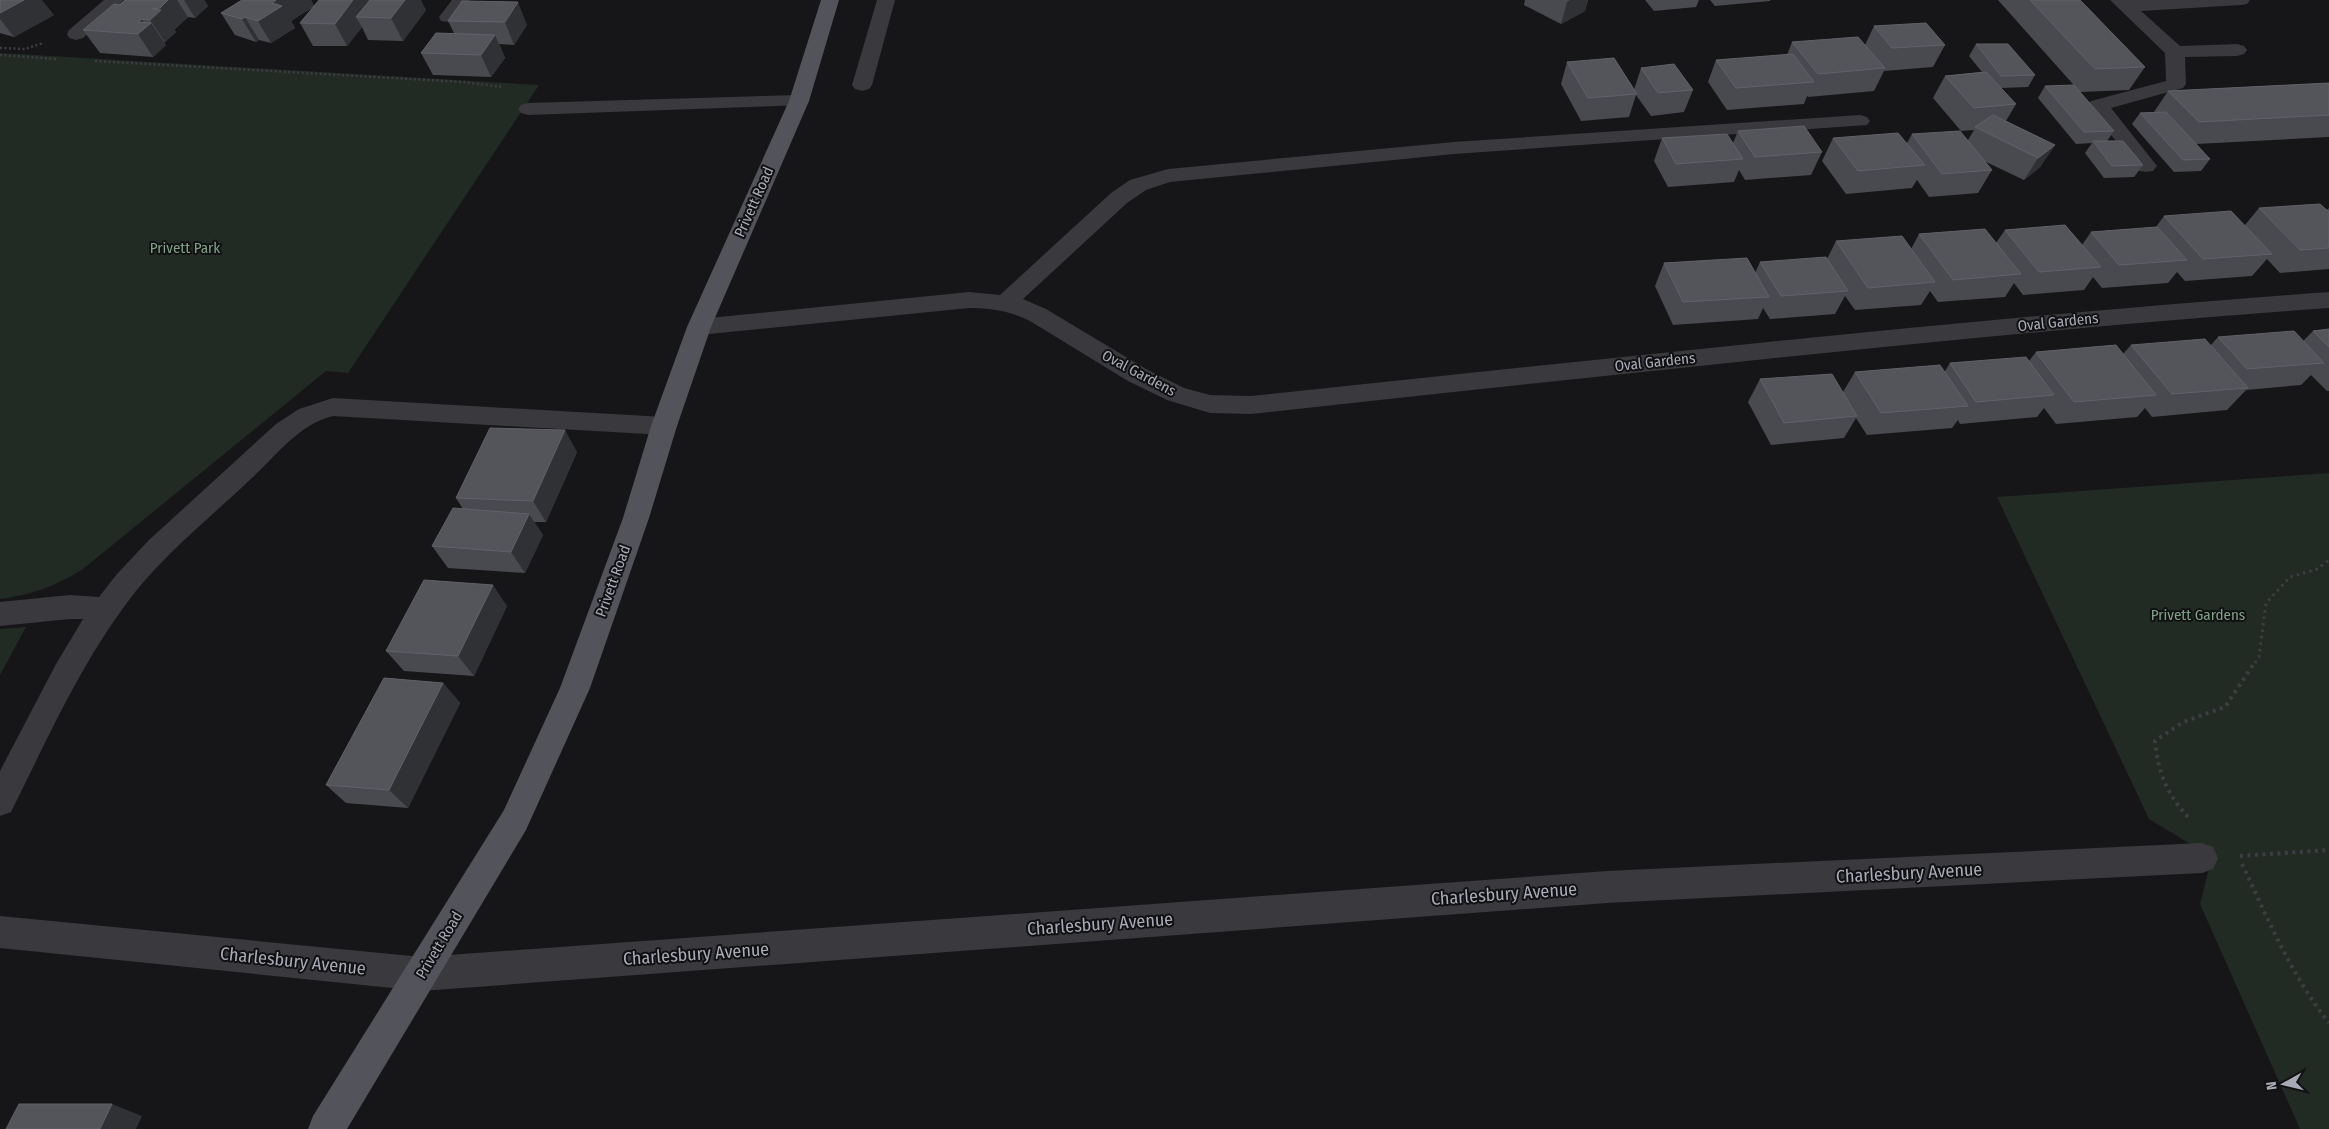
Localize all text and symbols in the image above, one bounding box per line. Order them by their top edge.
street label: Privett Road [731,164,777,240]
park label: Privett Park [150,239,220,257]
street label: Oval Gardens [2017,309,2099,335]
street label: Oval Gardens [1099,346,1179,400]
street label: Oval Gardens [1614,349,1696,375]
street label: Privett Road [592,543,634,619]
park label: Privett Gardens [2151,606,2245,624]
street label: Charlesbury Avenue [1835,858,1983,888]
street label: Charlesbury Avenue [1430,878,1578,910]
street label: Privett Road [412,908,466,982]
street label: Charlesbury Avenue [1026,908,1174,940]
street label: Charlesbury Avenue [622,938,770,970]
street label: Charlesbury Avenue [219,942,367,980]
north arrow [2259,1059,2309,1109]
text: N [2263,1080,2281,1091]

